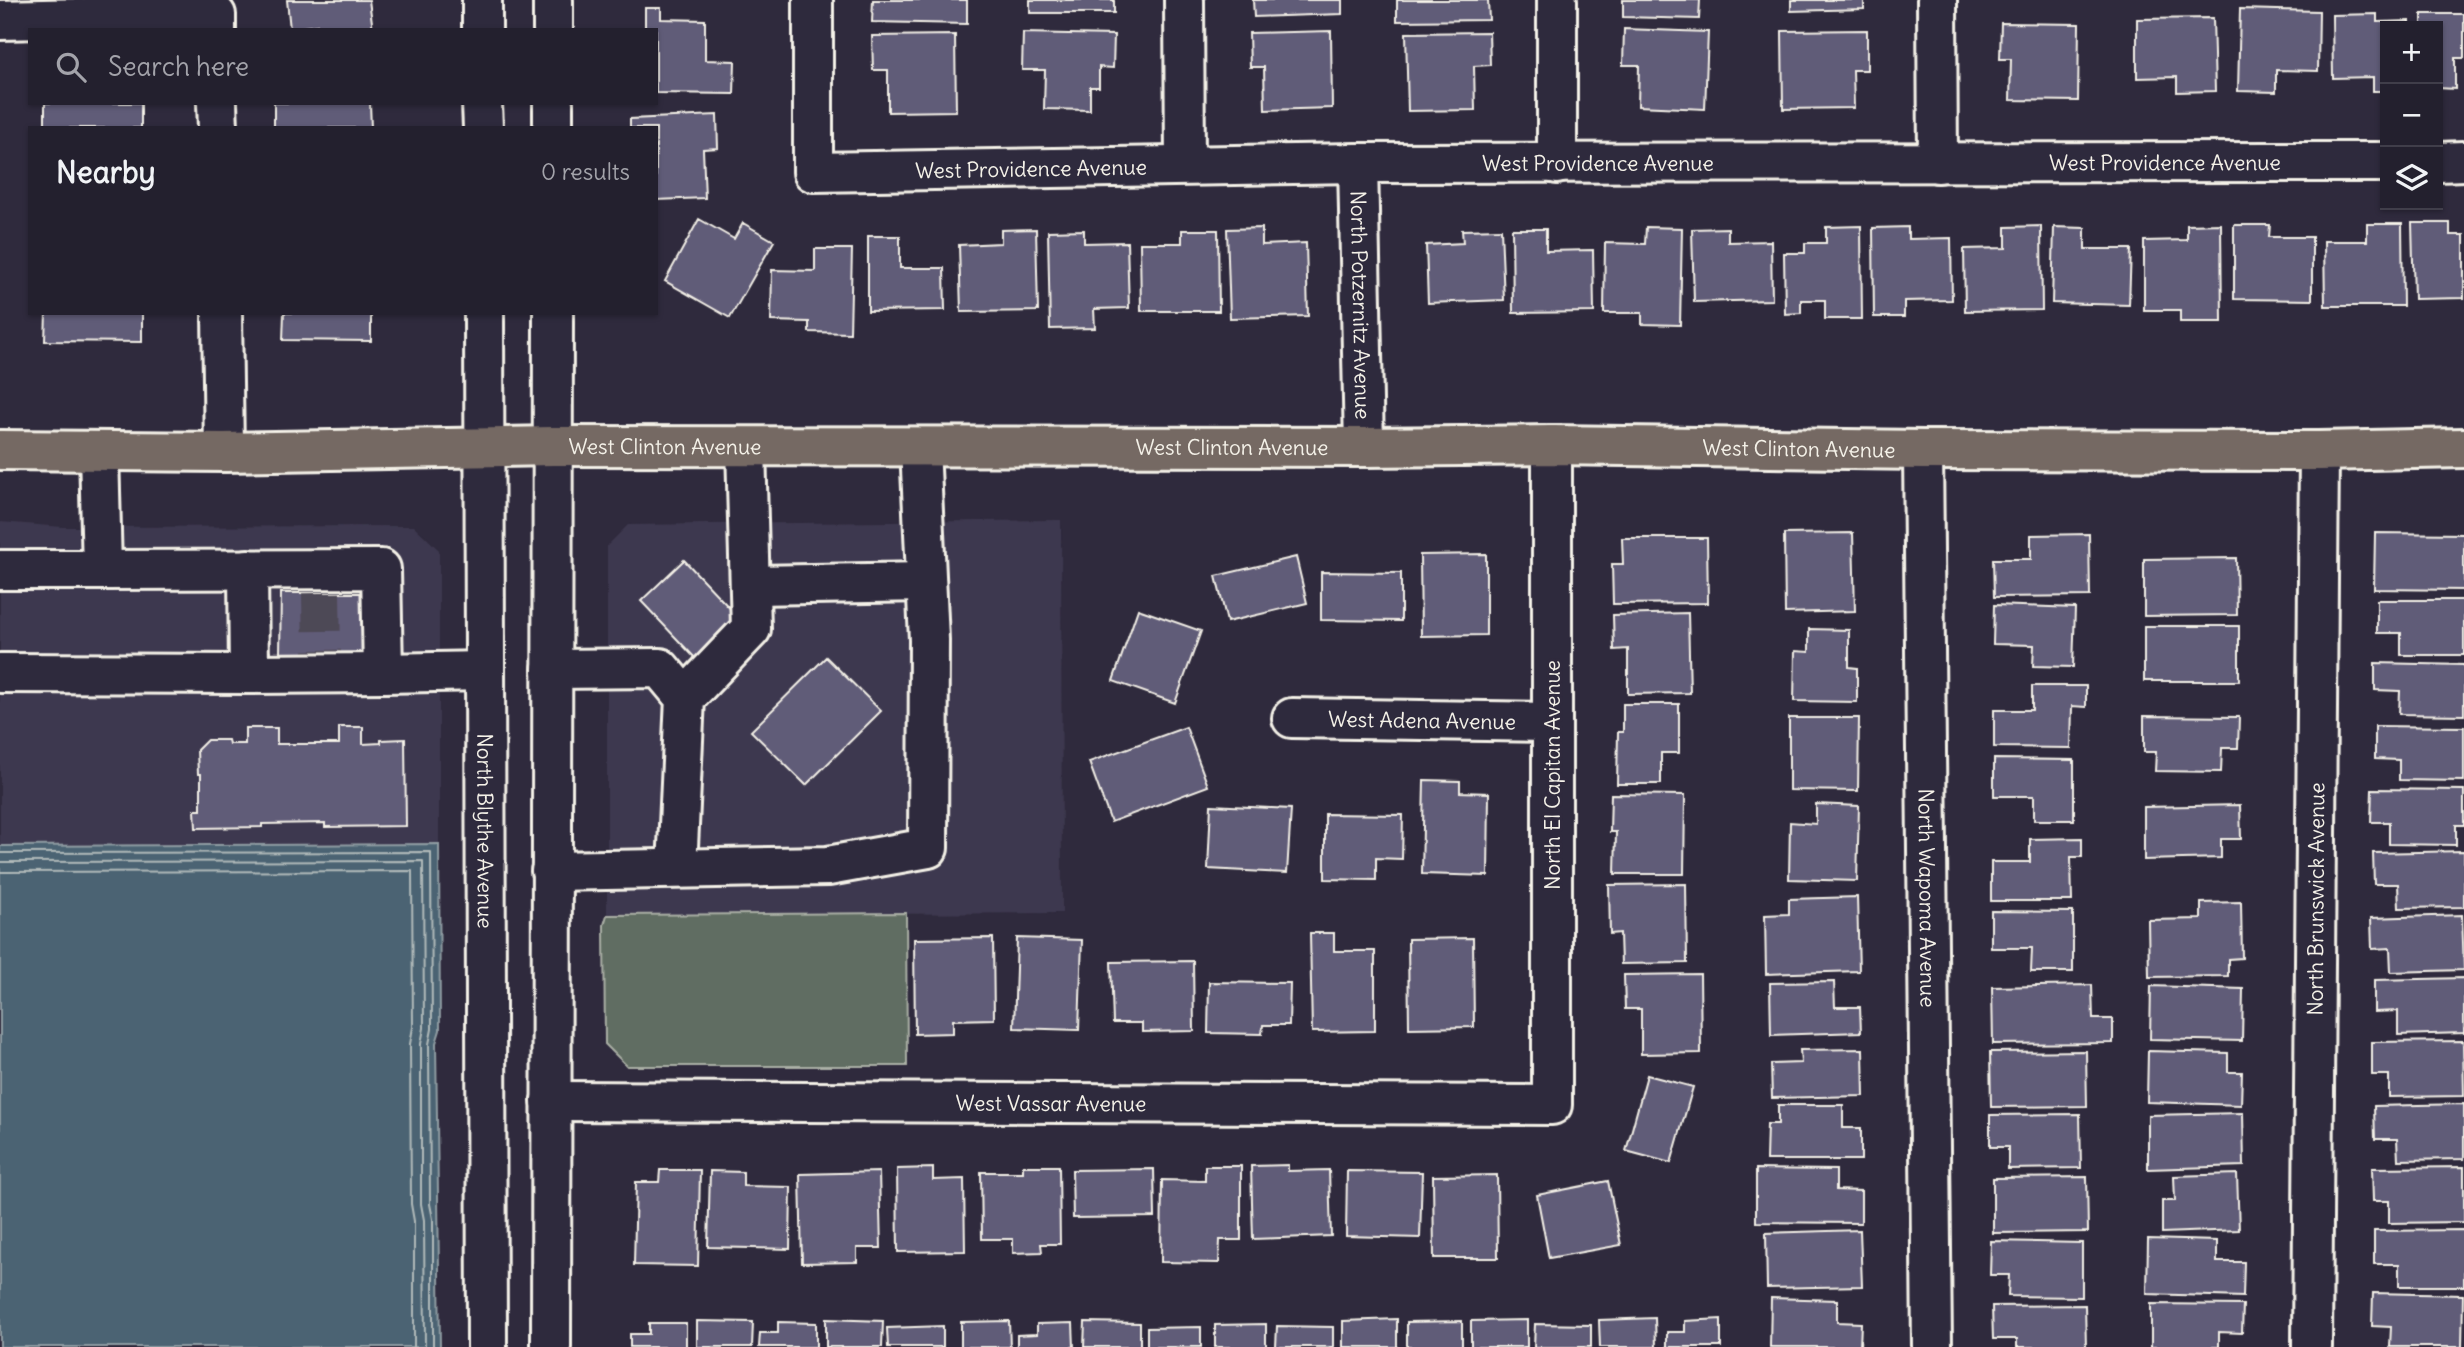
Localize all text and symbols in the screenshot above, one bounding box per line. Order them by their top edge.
map controls [2380,21,2443,210]
button: + [2380,21,2443,84]
search box [28,28,658,105]
icon: search [52,48,90,86]
text: Search here [108,50,249,83]
button: − [2380,84,2443,147]
button: layers [2380,147,2443,210]
street label: West Providence Avenue [1482,149,1714,176]
street label: West Providence Avenue [2049,149,2281,176]
text: Nearby [56,153,156,191]
street label: West Providence Avenue [915,153,1147,184]
text: 0 results [541,157,630,186]
street label: North Potzernitz Avenue [1345,190,1377,420]
street label: West Clinton Avenue [568,433,761,460]
street label: West Clinton Avenue [1135,433,1328,460]
street label: West Clinton Avenue [1702,434,1896,463]
street label: North El Capitan Avenue [1539,660,1566,890]
street label: West Adena Avenue [1328,705,1516,735]
street label: North Blythe Avenue [472,733,499,929]
street label: North Brunswick Avenue [2301,782,2330,1016]
street label: North Wapoma Avenue [1913,788,1942,1008]
street label: West Vassar Avenue [956,1089,1146,1117]

